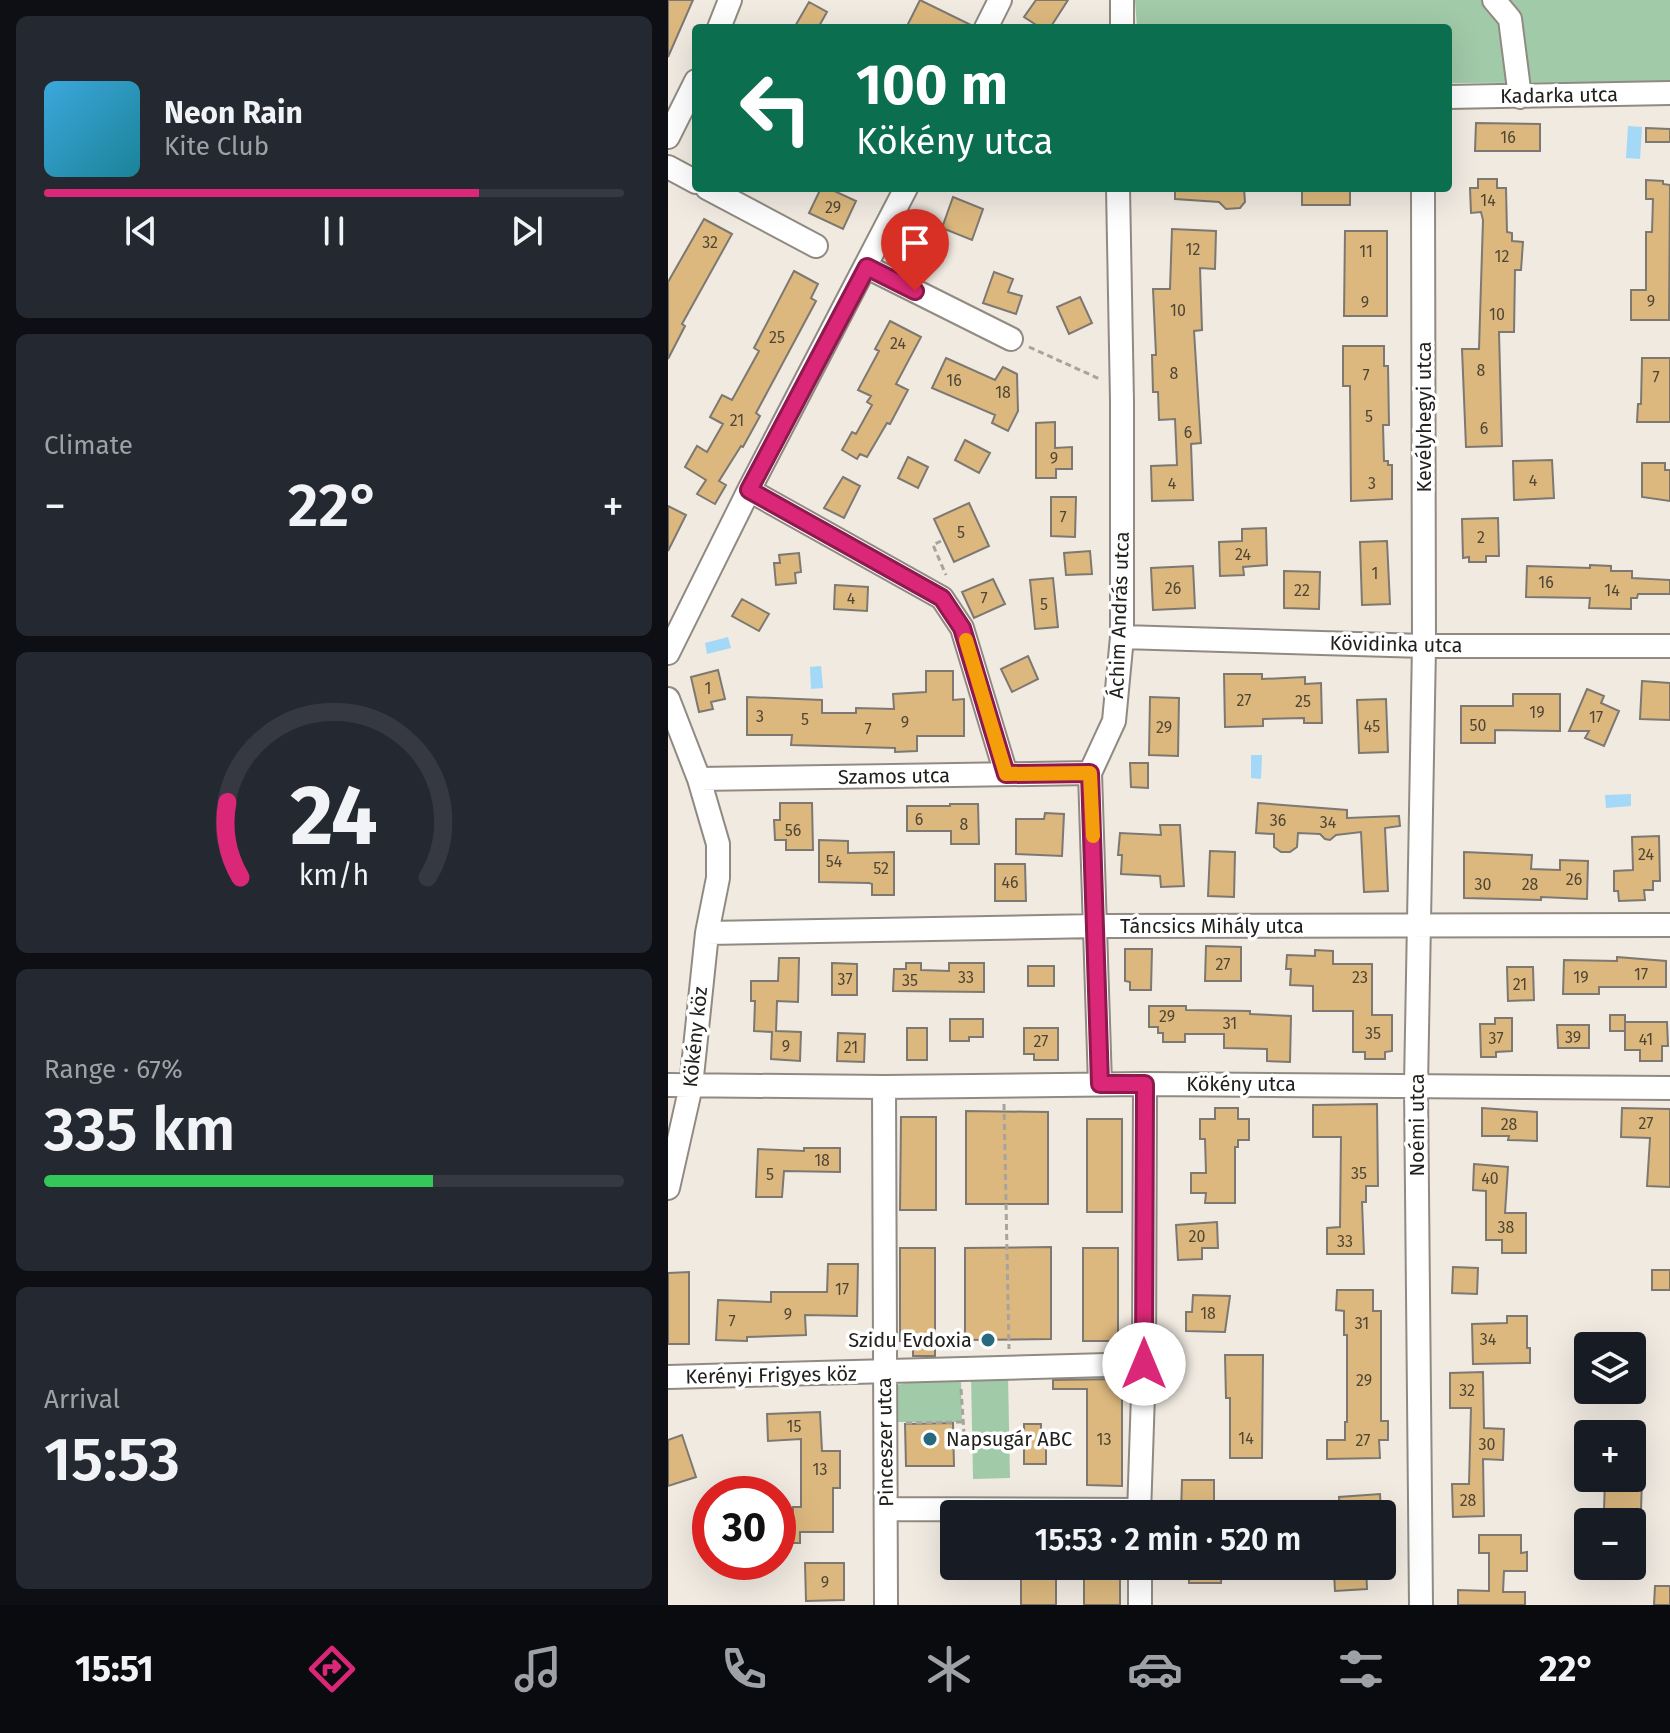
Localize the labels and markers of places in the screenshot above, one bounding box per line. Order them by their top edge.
pin [881,209,949,291]
place label: Szidu Evdoxia [848,1328,972,1352]
marker: Szidu Evdoxia [979,1331,997,1349]
place label: Napsugár ABC [946,1427,1072,1451]
marker: Napsugár ABC [921,1430,939,1448]

